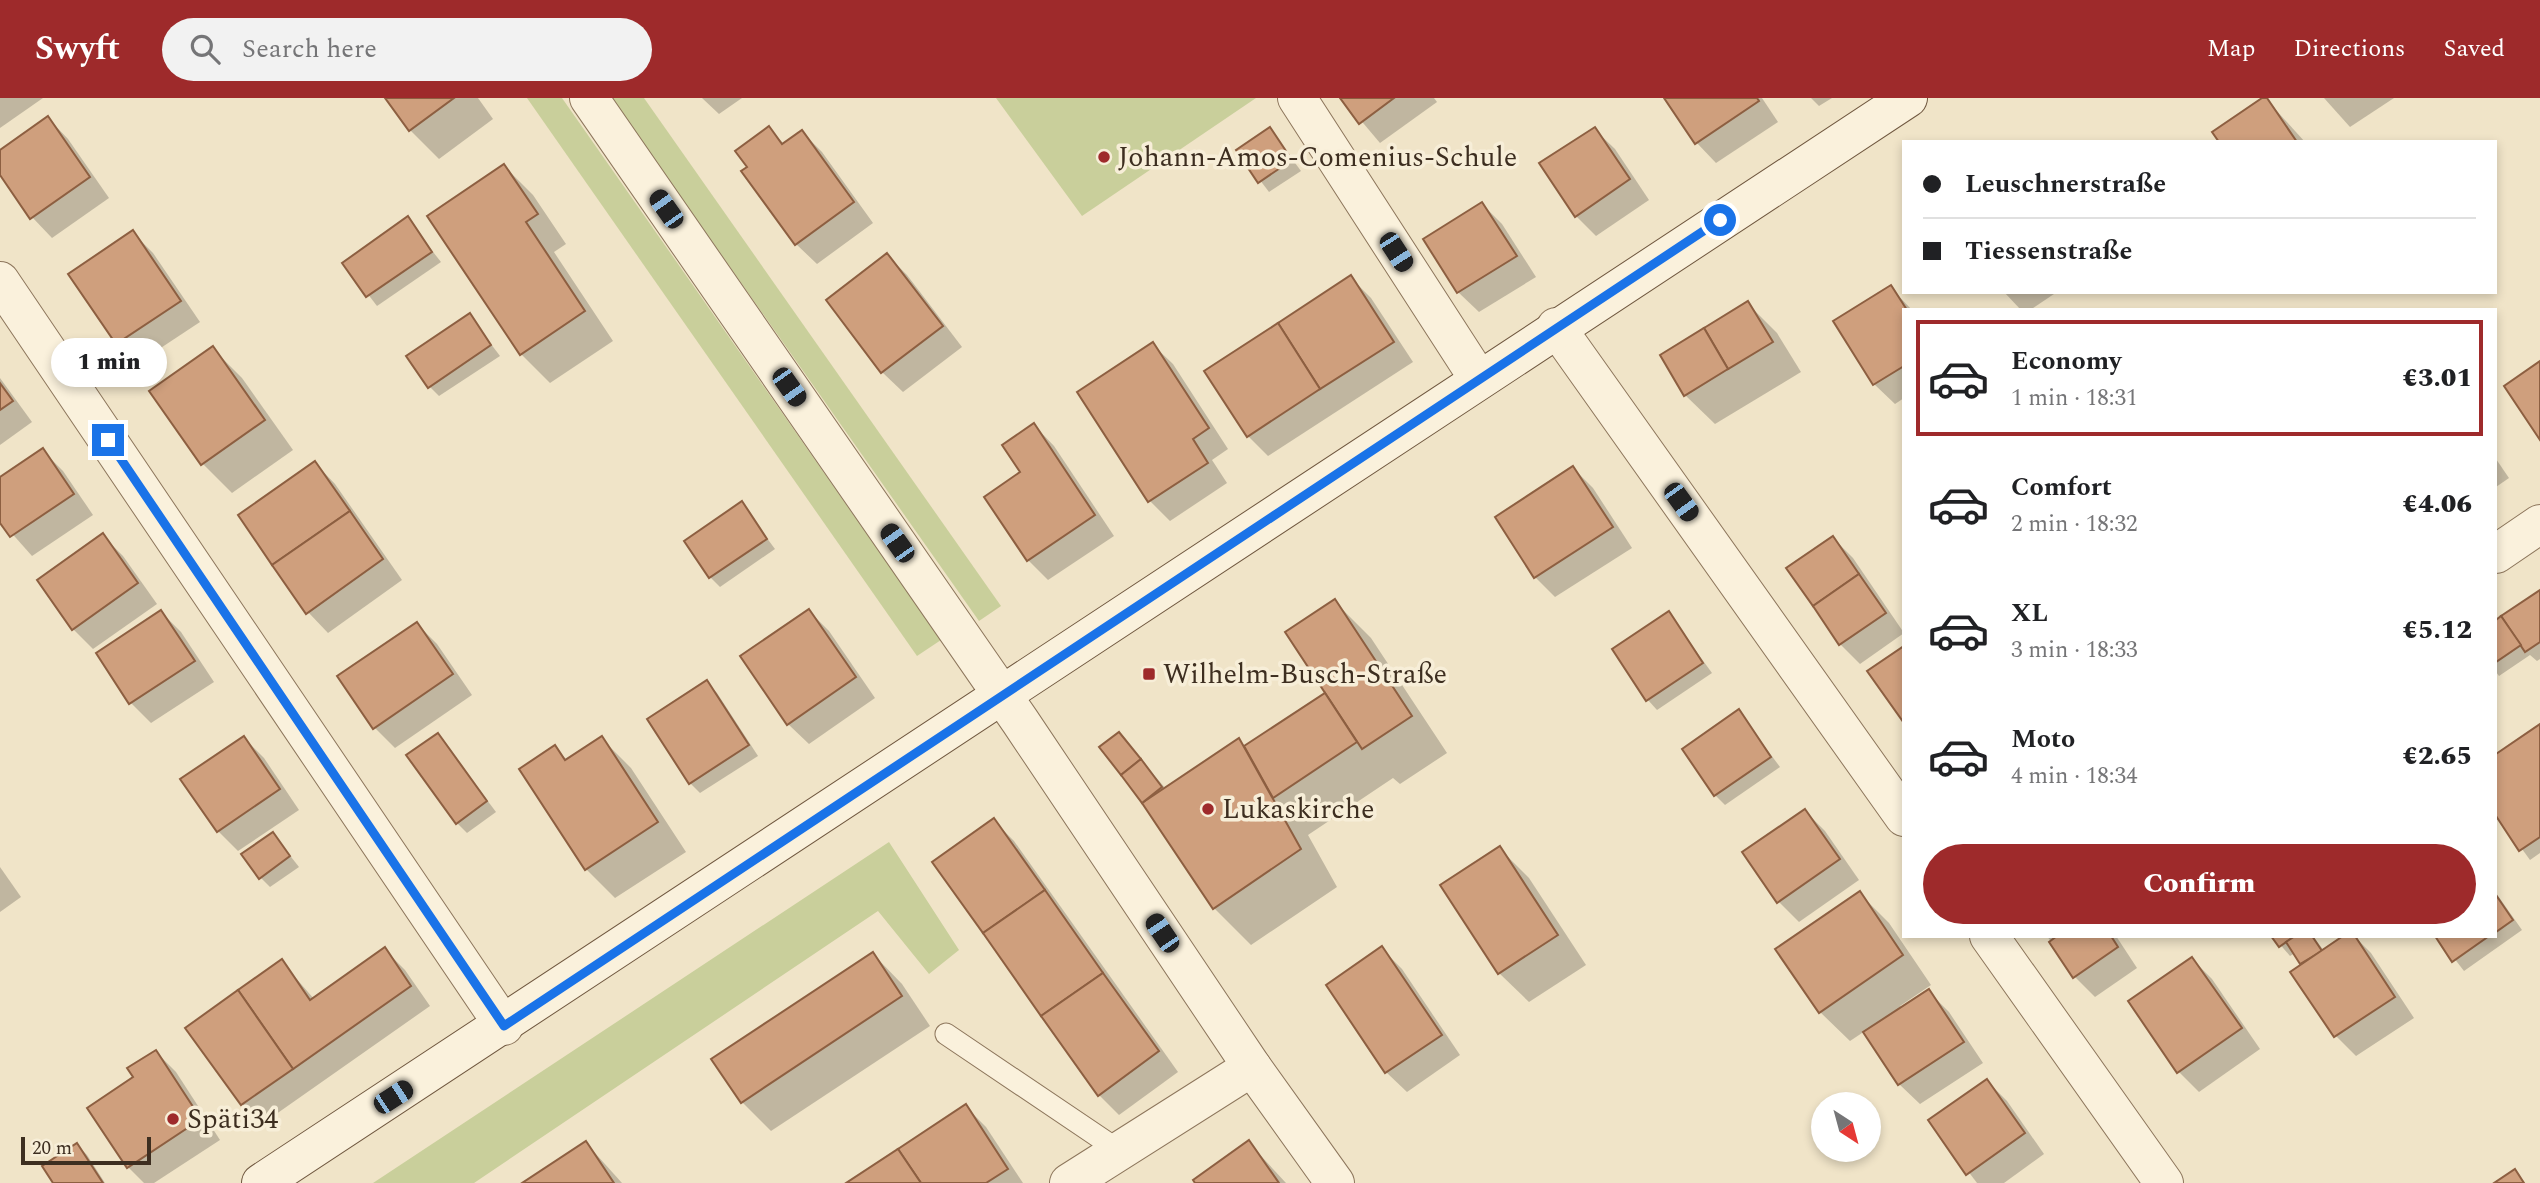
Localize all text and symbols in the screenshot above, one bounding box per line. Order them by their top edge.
search box [162,18,652,81]
text: Swyft [35,24,120,74]
text: Search here [242,29,377,69]
icon: search [186,30,224,68]
text: Map [2207,31,2255,67]
text: Directions [2293,31,2405,67]
text: Saved [2443,31,2505,67]
place label: Johann-Amos-Comenius-Schule [1118,136,1517,179]
marker: Johann-Amos-Comenius-Schule [1096,149,1112,165]
text: Leuschnerstraße [1965,164,2166,204]
car [646,186,687,232]
route start [1704,204,1736,236]
car [1376,229,1417,275]
text: Tiessenstraße [1965,231,2132,271]
callout: 1 min [50,338,166,388]
text: Economy [2011,341,2121,381]
text: 1 min [77,345,141,380]
icon: car [1927,347,1990,410]
text: €3.01 [2402,358,2472,398]
car [769,364,810,410]
text: 1 min · 18:31 [2011,381,2138,416]
route end [92,424,124,456]
text: Comfort [2011,467,2112,507]
icon: car [1927,473,1990,536]
car [1661,479,1702,525]
text: €4.06 [2402,484,2472,524]
text: 2 min · 18:32 [2011,507,2138,542]
car [877,520,918,566]
text: XL [2011,593,2048,633]
icon: car [1927,599,1990,662]
text: €5.12 [2402,610,2472,650]
text: 3 min · 18:33 [2011,633,2138,668]
place label: Wilhelm-Busch-Straße [1163,653,1447,696]
marker: Wilhelm-Busch-Straße [1141,666,1157,682]
text: Moto [2011,719,2075,759]
icon: car [1927,725,1990,788]
text: €2.65 [2402,736,2472,776]
text: 4 min · 18:34 [2011,759,2138,794]
place label: Lukaskirche [1222,788,1375,831]
marker: Lukaskirche [1200,801,1216,817]
button: Confirm [1923,844,2476,924]
car [1142,910,1183,956]
car [370,1077,417,1117]
north arrow [1811,1092,1881,1162]
map controls [1811,1092,1881,1162]
place label: Späti34 [187,1098,278,1141]
marker: Späti34 [165,1111,181,1127]
scale bar [21,1134,150,1166]
text: 20 m [32,1134,72,1163]

